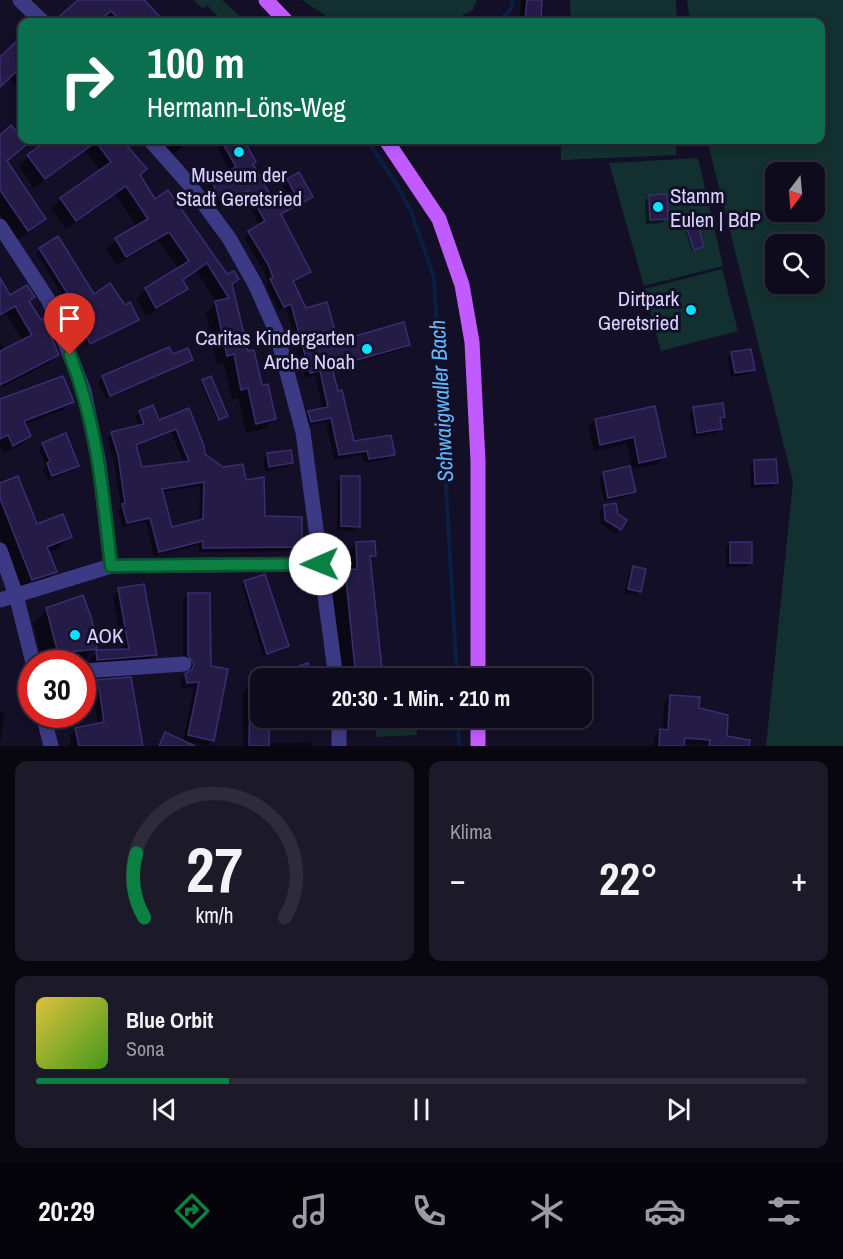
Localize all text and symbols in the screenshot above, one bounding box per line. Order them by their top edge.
text: 100 m [147,35,245,91]
icon: right [48,42,126,120]
text: Hermann-Löns-Weg [147,89,346,125]
marker: Museum der Stadt Geretsried [232,145,246,159]
place label: Museum der Stadt Geretsried [176,160,302,213]
north arrow [765,162,825,222]
map controls [765,162,825,294]
place label: Stamm Eulen | BdP [670,181,761,234]
marker: Stamm Eulen | BdP [651,200,665,214]
button: search [765,234,825,294]
place label: Dirtpark Geretsried [598,284,679,337]
pin [44,293,95,355]
icon: arrive [53,302,86,335]
marker: Dirtpark Geretsried [684,303,698,317]
water label: Schwaigwaller Bach [422,319,460,483]
place label: Caritas Kindergarten Arche Noah [195,323,355,376]
marker: Caritas Kindergarten Arche Noah [360,342,374,356]
position arrow [288,532,352,596]
place label: AOK [86,621,124,650]
marker: AOK [68,628,82,642]
speed limit sign: 30 [18,650,96,728]
text: 20:30 · 1 Min. · 210 m [332,683,510,713]
text: Klima [450,818,492,845]
text: 27 [186,827,243,911]
text: 22° [599,848,658,909]
text: − [450,857,466,901]
text: + [791,857,807,901]
text: km/h [195,901,234,930]
text: Blue Orbit [126,1005,213,1035]
text: Sona [126,1035,164,1062]
icon: previous [148,1093,181,1126]
icon: pause [405,1093,438,1126]
icon: next [662,1093,695,1126]
icon: directions [171,1190,213,1232]
icon: music [289,1190,331,1232]
icon: phone [408,1190,450,1232]
icon: climate [526,1190,568,1232]
icon: car [644,1190,686,1232]
icon: filters [763,1190,805,1232]
text: 20:29 [38,1193,95,1229]

